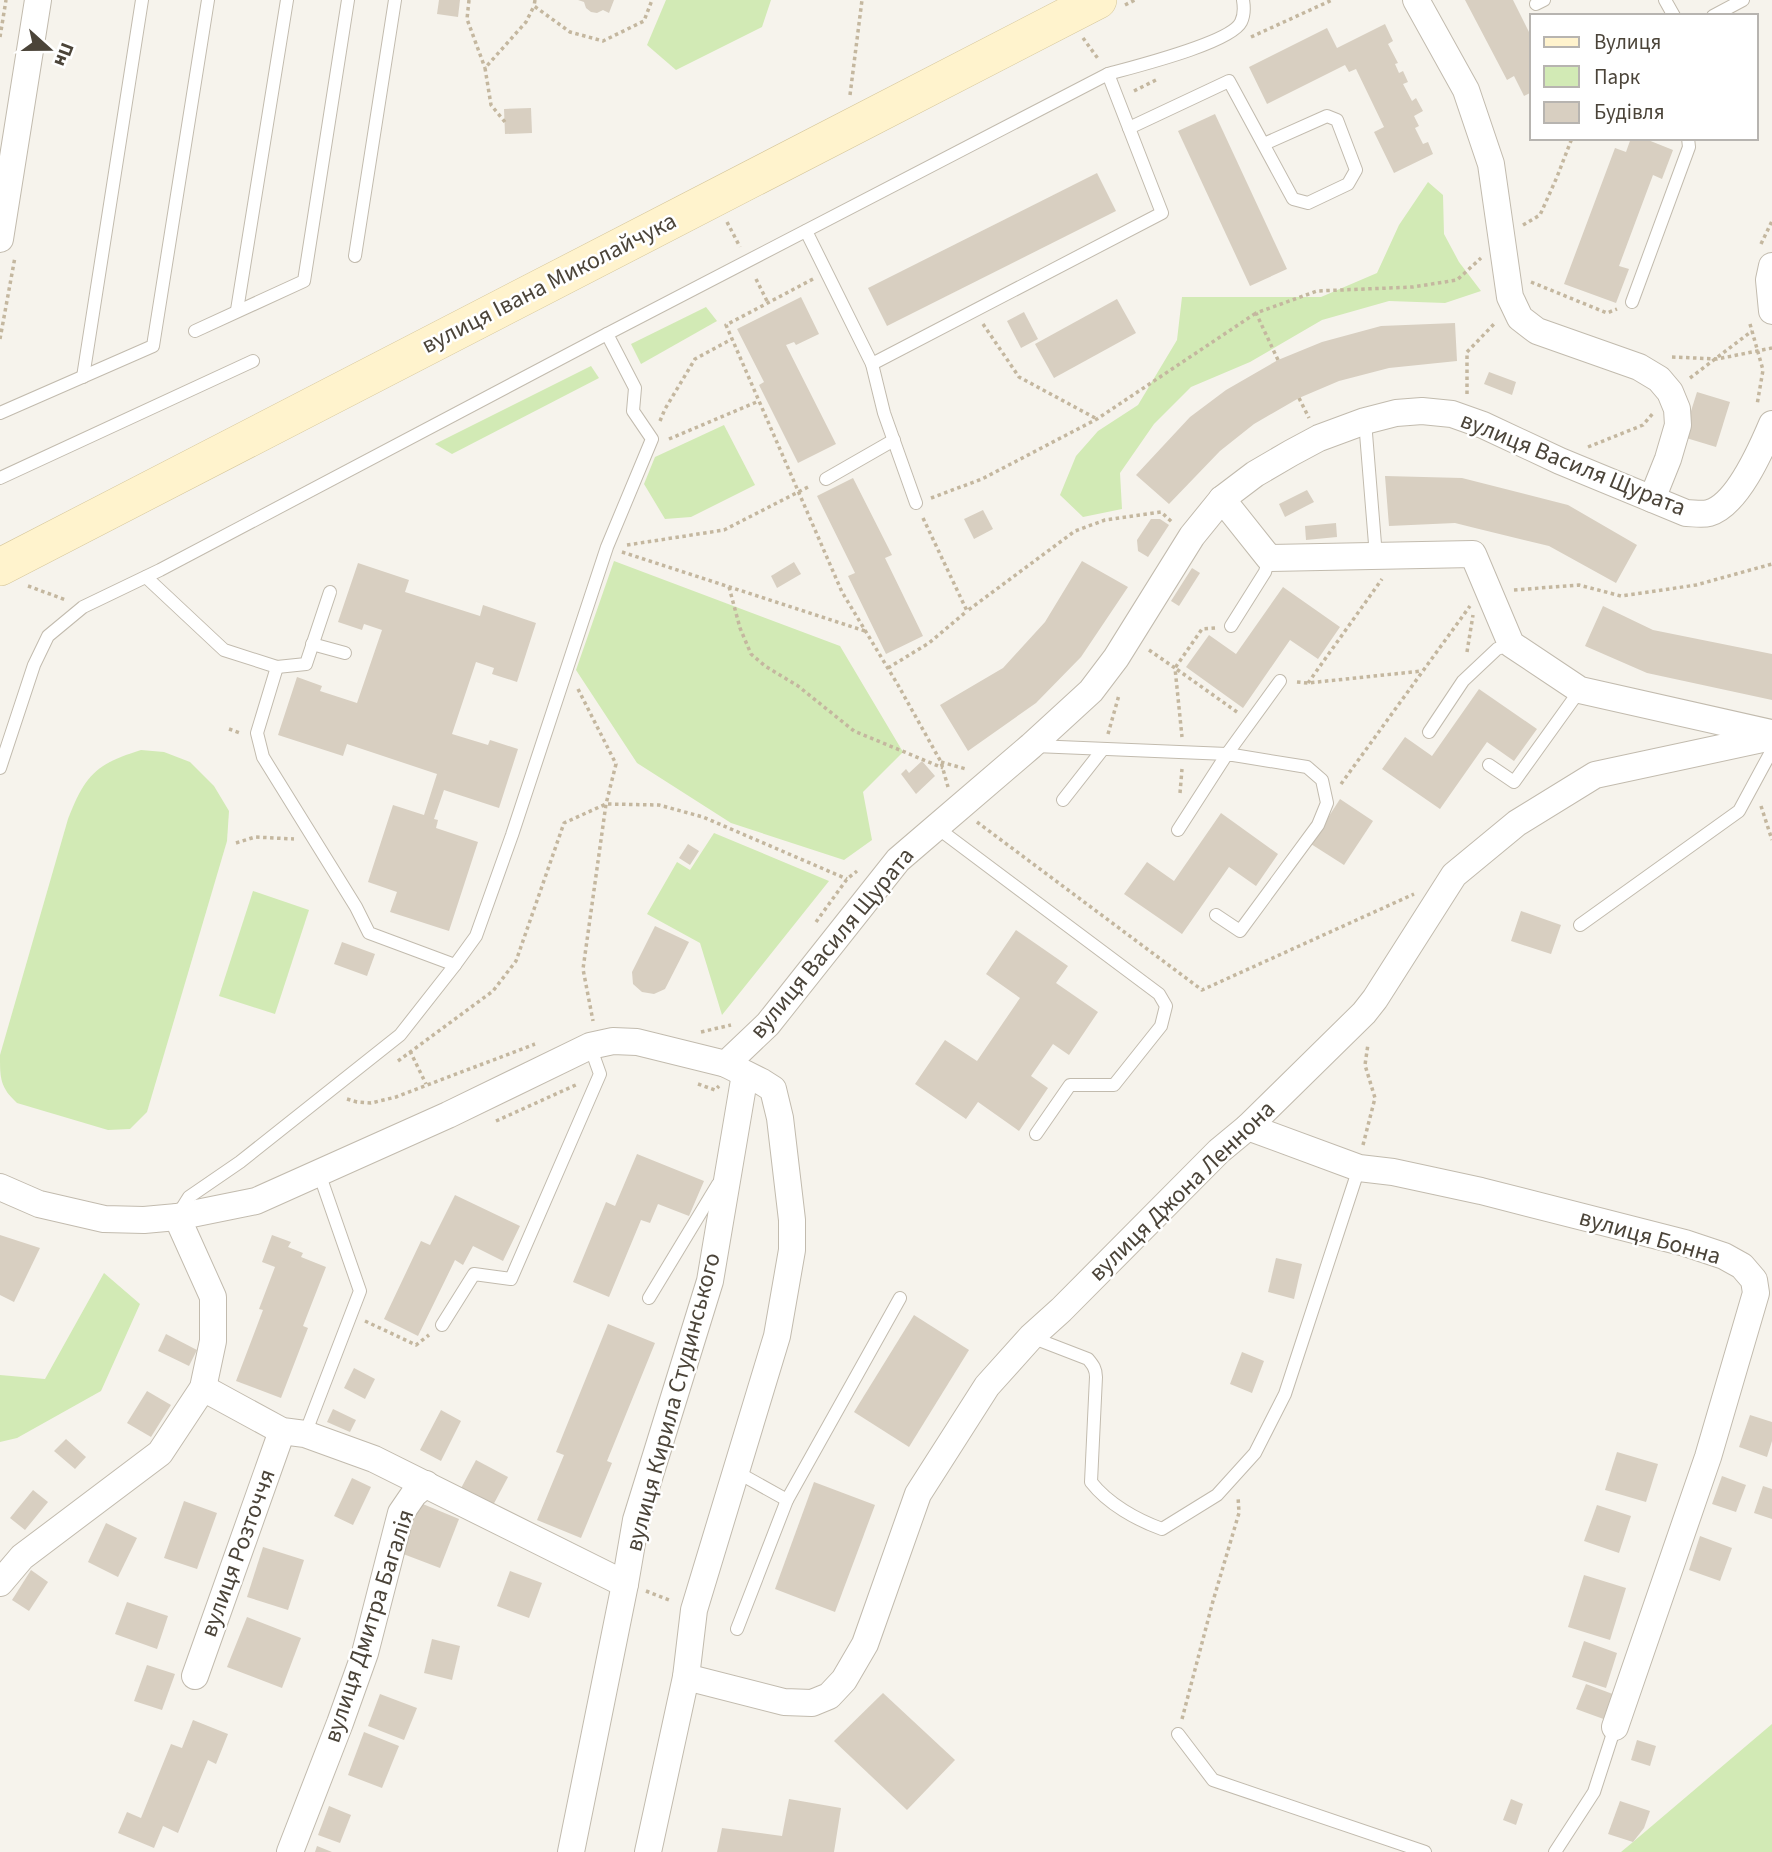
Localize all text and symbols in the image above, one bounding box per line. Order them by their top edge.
north arrow [14,14,84,84]
legend [1530,14,1758,140]
text: Вулиця [1594,27,1661,57]
text: Пн [47,39,80,70]
text: Парк [1594,62,1641,92]
text: Будівля [1594,97,1665,127]
street label: вулиця Івана Миколайчука [415,203,683,363]
street label: вулиця Василя Щурата [1455,403,1691,525]
street label: вулиця Василя Щурата [741,840,923,1046]
street label: вулиця Джона Леннона [1081,1092,1283,1290]
street label: вулиця Бонна [1575,1200,1725,1274]
street label: вулиця Кирила Студинського [616,1249,730,1555]
street label: вулиця Розточчя [191,1464,285,1642]
street label: вулиця Дмитра Багалія [315,1505,423,1747]

